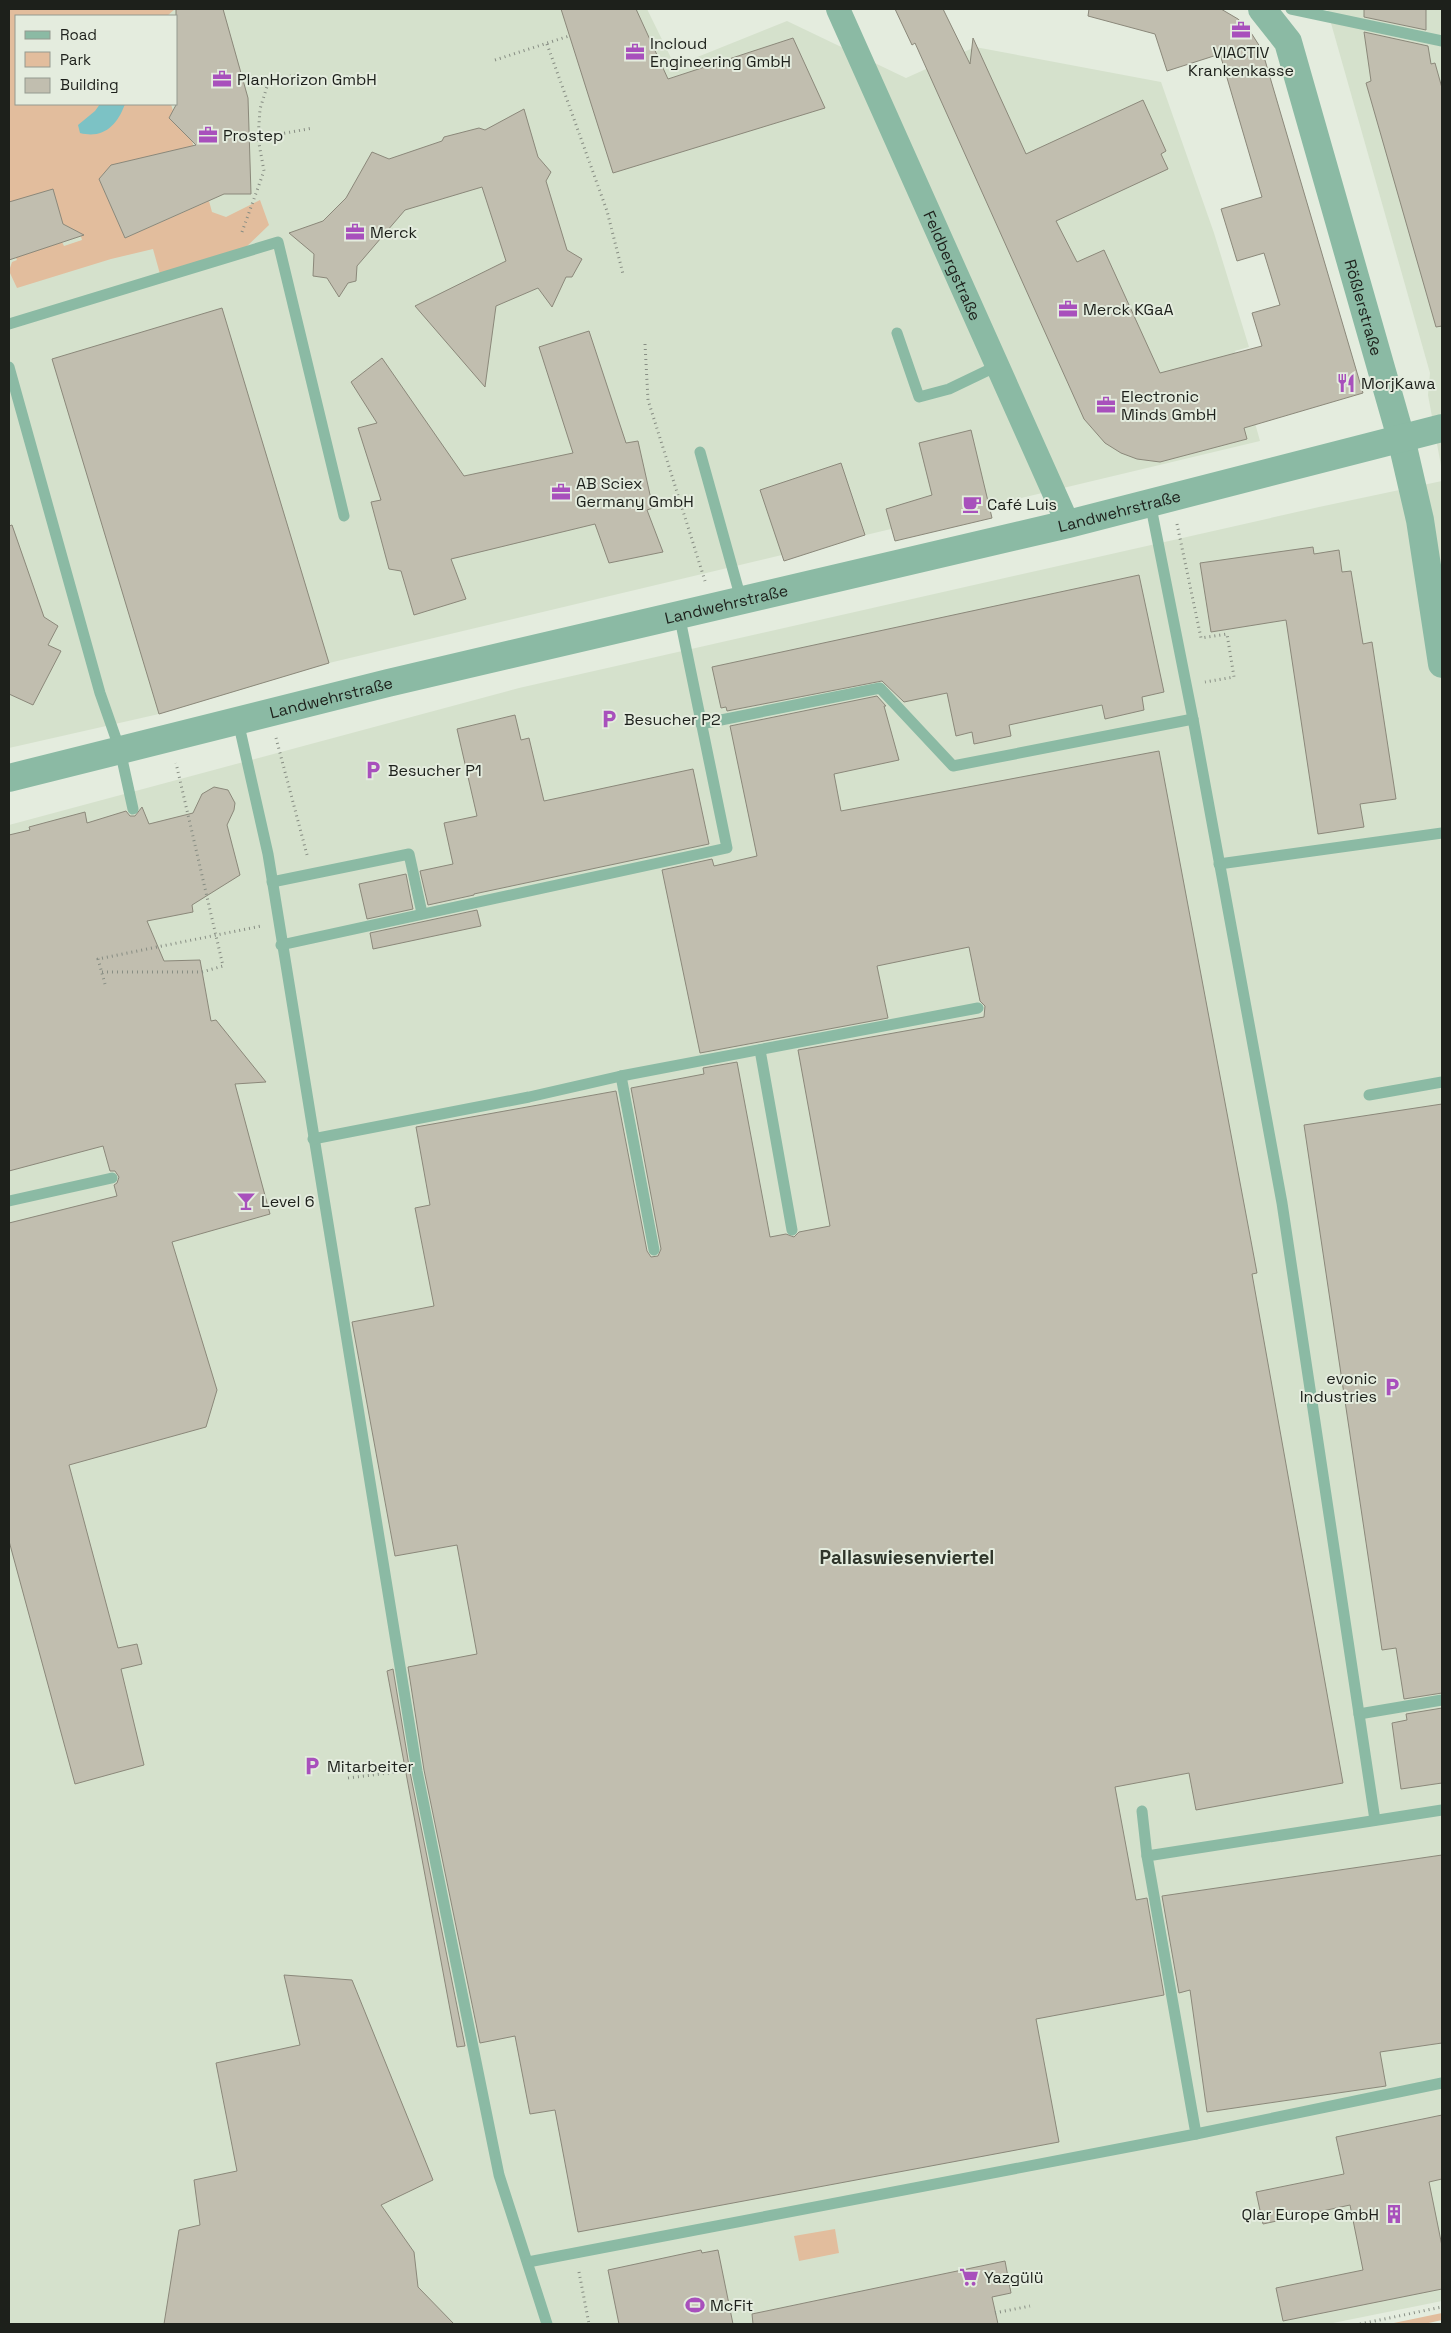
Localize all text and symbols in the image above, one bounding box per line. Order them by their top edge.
legend [15,15,178,105]
office icon: VIACTIV Krankenkasse [1230,19,1252,41]
text: Road [60,25,97,44]
place label: Incloud Engineering GmbH [650,33,791,72]
office icon: Incloud Engineering GmbH [624,41,646,63]
place label: VIACTIV Krankenkasse [1188,42,1294,81]
text: Park [60,50,91,69]
office icon: PlanHorizon GmbH [211,68,233,90]
place label: PlanHorizon GmbH [237,69,377,90]
text: Building [60,75,119,94]
office icon: Prostep [197,124,219,146]
place label: Prostep [223,125,283,146]
street label: Feldbergstraße [918,208,986,324]
office icon: Merck [344,221,366,243]
place label: Merck [370,222,418,243]
street label: Rößlerstraße [1340,257,1387,358]
office icon: Merck KGaA [1057,298,1079,320]
place label: Merck KGaA [1083,299,1173,320]
restaurant icon: MorjKawa [1335,372,1357,394]
place label: MorjKawa [1361,373,1435,394]
place label: Electronic Minds GmbH [1121,386,1217,425]
office icon: Electronic Minds GmbH [1095,394,1117,416]
place label: AB Sciex Germany GmbH [576,473,694,512]
office icon: AB Sciex Germany GmbH [550,481,572,503]
street label: Landwehrstraße [1056,485,1183,537]
cafe icon: Café Luis [961,493,983,515]
place label: Café Luis [987,494,1057,515]
street label: Landwehrstraße [663,580,790,629]
street label: Landwehrstraße [267,672,395,723]
parking icon: Besucher P2 [598,708,620,730]
place label: Besucher P2 [624,709,721,730]
parking icon: Besucher P1 [362,759,384,781]
place label: Besucher P1 [388,760,482,781]
bar icon: Level 6 [235,1190,257,1212]
place label: Level 6 [261,1191,314,1212]
place label: evonic Industries [1300,1368,1377,1407]
parking icon: evonic Industries [1381,1376,1403,1398]
district label: Pallaswiesenviertel [820,1545,994,1570]
parking icon: Mitarbeiter [301,1755,323,1777]
place label: Mitarbeiter [327,1756,414,1777]
building icon: Qlar Europe GmbH [1383,2203,1405,2225]
place label: Qlar Europe GmbH [1242,2204,1379,2225]
supermarket icon: Yazgülü [958,2266,980,2288]
place label: Yazgülü [984,2267,1043,2288]
sports icon: McFit [684,2294,706,2316]
place label: McFit [710,2295,753,2316]

